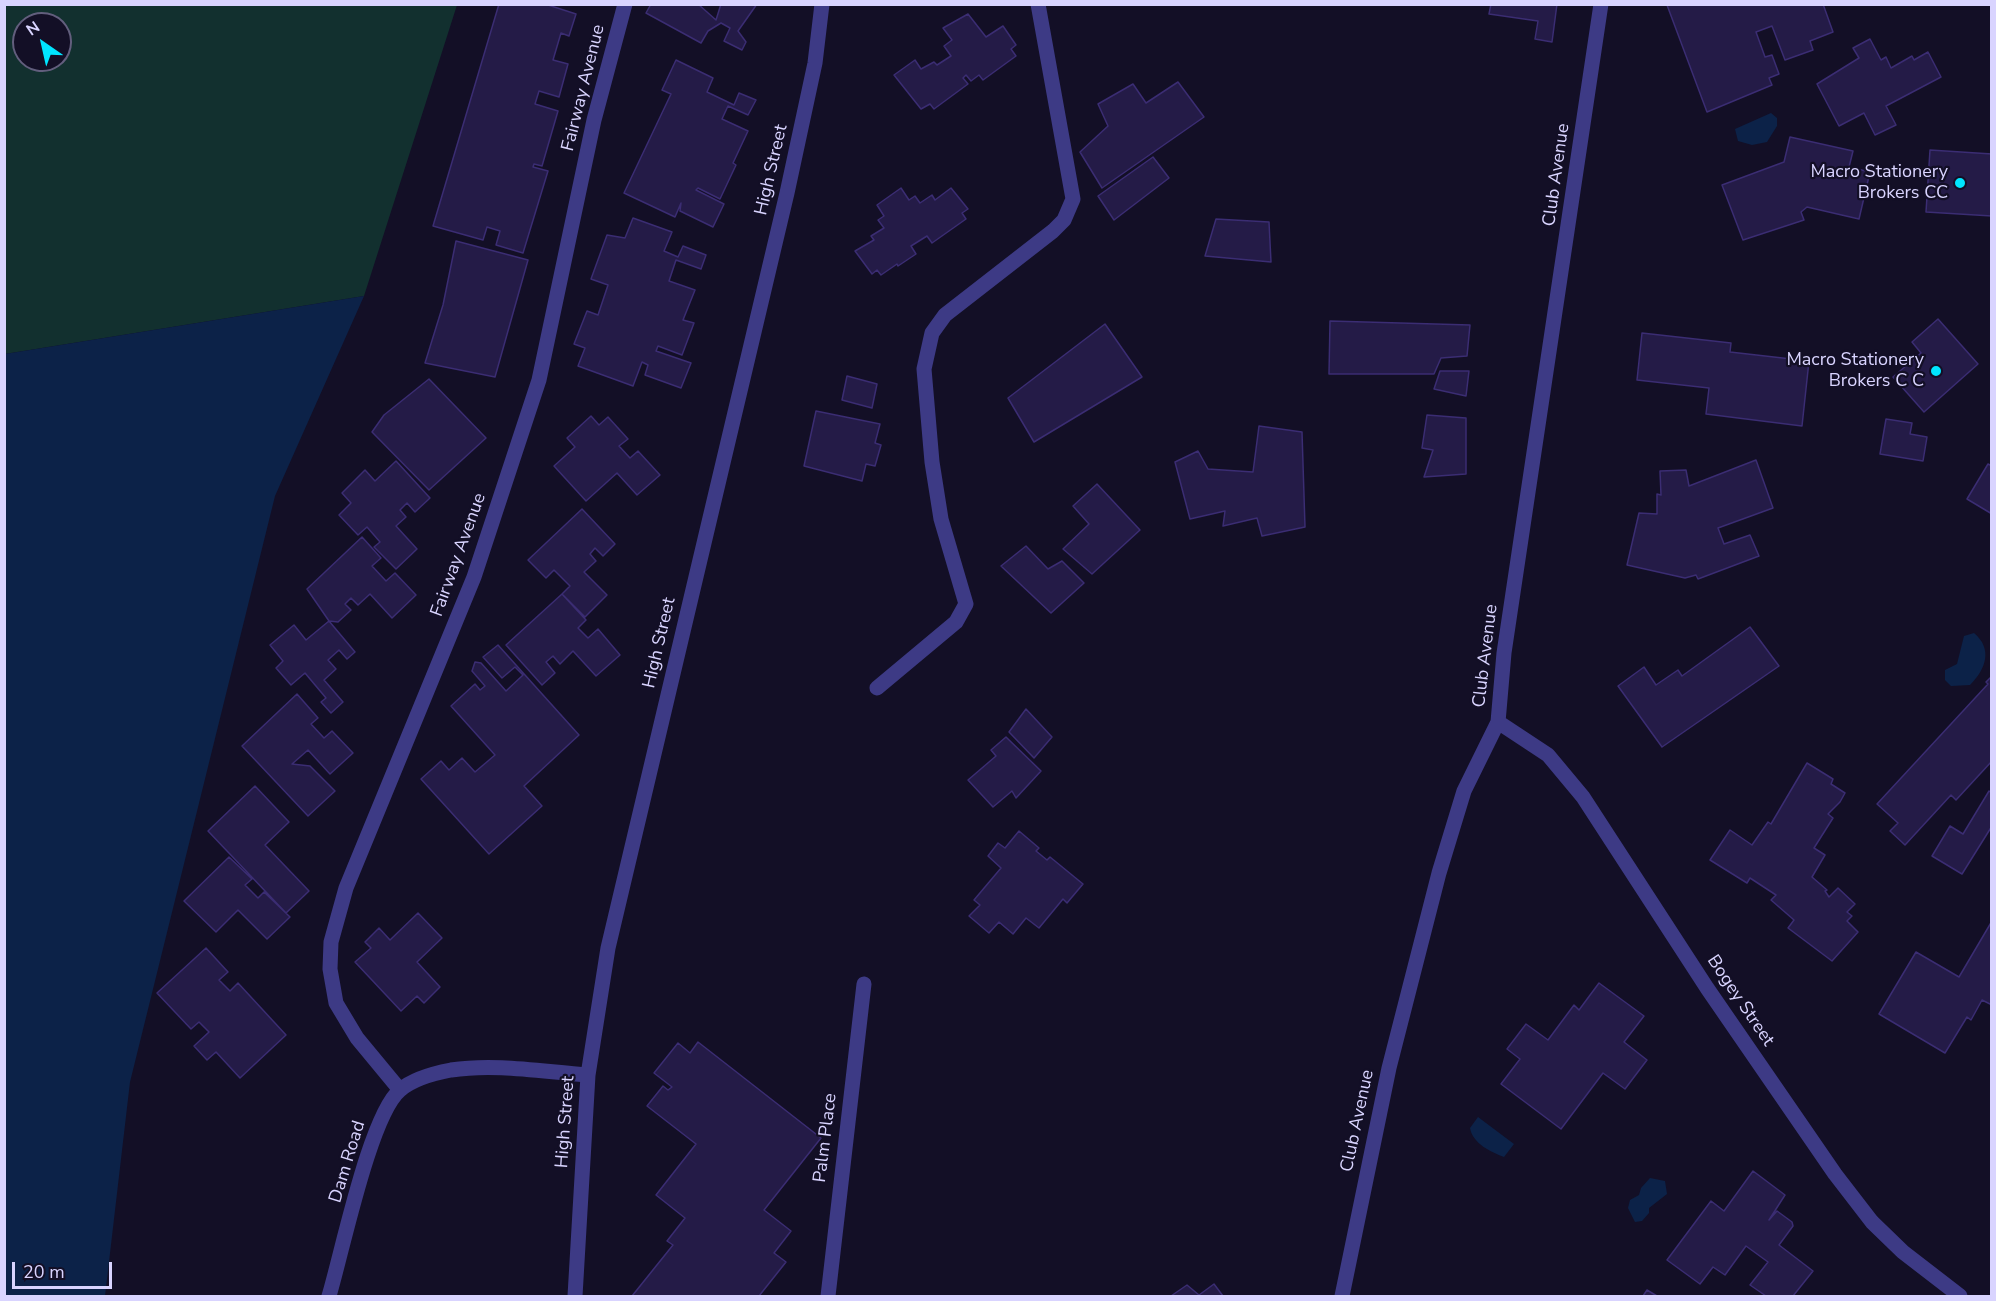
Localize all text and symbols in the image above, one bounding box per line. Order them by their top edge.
north arrow [12,12,72,72]
text: N [22,16,44,41]
street label: Fairway Avenue [558,22,610,154]
street label: Club Avenue [1539,122,1575,228]
street label: High Street [751,123,793,217]
place label: Macro Stationery Brokers CC [1810,162,1948,204]
marker: Macro Stationery Brokers CC [1953,176,1967,190]
place label: Macro Stationery Brokers C C [1786,350,1924,392]
marker: Macro Stationery Brokers C C [1929,364,1943,378]
street label: Fairway Avenue [427,490,491,620]
street label: High Street [639,596,681,690]
street label: Club Avenue [1469,603,1503,709]
street label: Bogey Street [1702,951,1778,1051]
street label: Club Avenue [1337,1068,1379,1174]
street label: High Street [552,1075,580,1169]
street label: Palm Place [810,1092,842,1184]
street label: Dam Road [325,1118,371,1206]
scale bar [15,1250,116,1288]
text: 20 m [23,1260,65,1284]

